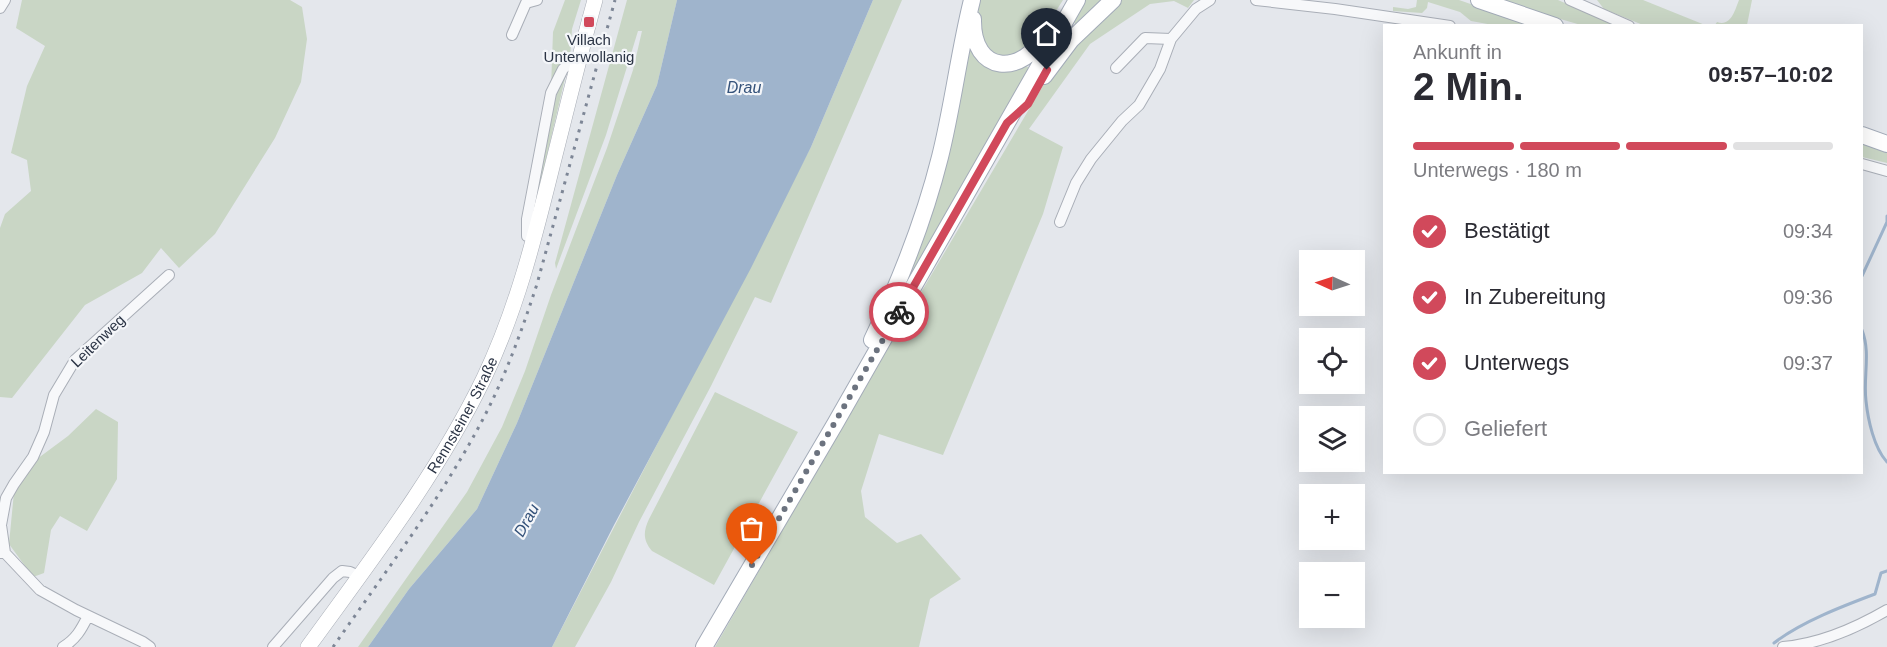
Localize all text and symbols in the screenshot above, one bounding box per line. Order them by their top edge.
pin [1021,8,1072,70]
marker: Villach Unterwollanig [582,15,596,29]
icon: home [1030,17,1063,50]
place label: Villach Unterwollanig [544,31,634,65]
text: Ankunft in [1413,41,1502,63]
text: 09:57–10:02 [1708,62,1833,87]
text: 2 Min. [1413,65,1524,108]
water label: Drau [727,79,761,96]
text: Unterwegs · 180 m [1413,159,1582,181]
icon: check [1413,215,1446,248]
text: Bestätigt [1464,218,1550,243]
text: 09:34 [1783,220,1833,242]
north arrow [1299,250,1365,316]
map controls [1299,250,1365,628]
icon: check [1413,281,1446,314]
courier [869,282,929,342]
text: In Zubereitung [1464,284,1606,309]
text: 09:36 [1783,286,1833,308]
icon: bike [883,296,916,329]
street label: Leitenweg [67,311,128,371]
button: locate [1299,328,1365,394]
icon: check [1413,347,1446,380]
text: Unterwegs [1464,350,1569,375]
text: 09:37 [1783,352,1833,374]
street label: Rennsteiner Straße [424,354,501,476]
button: layers [1299,406,1365,472]
text: Geliefert [1464,416,1547,441]
button: + [1299,484,1365,550]
water label: Drau [511,501,542,540]
pin [726,503,777,565]
icon: bag [735,512,768,545]
button: − [1299,562,1365,628]

